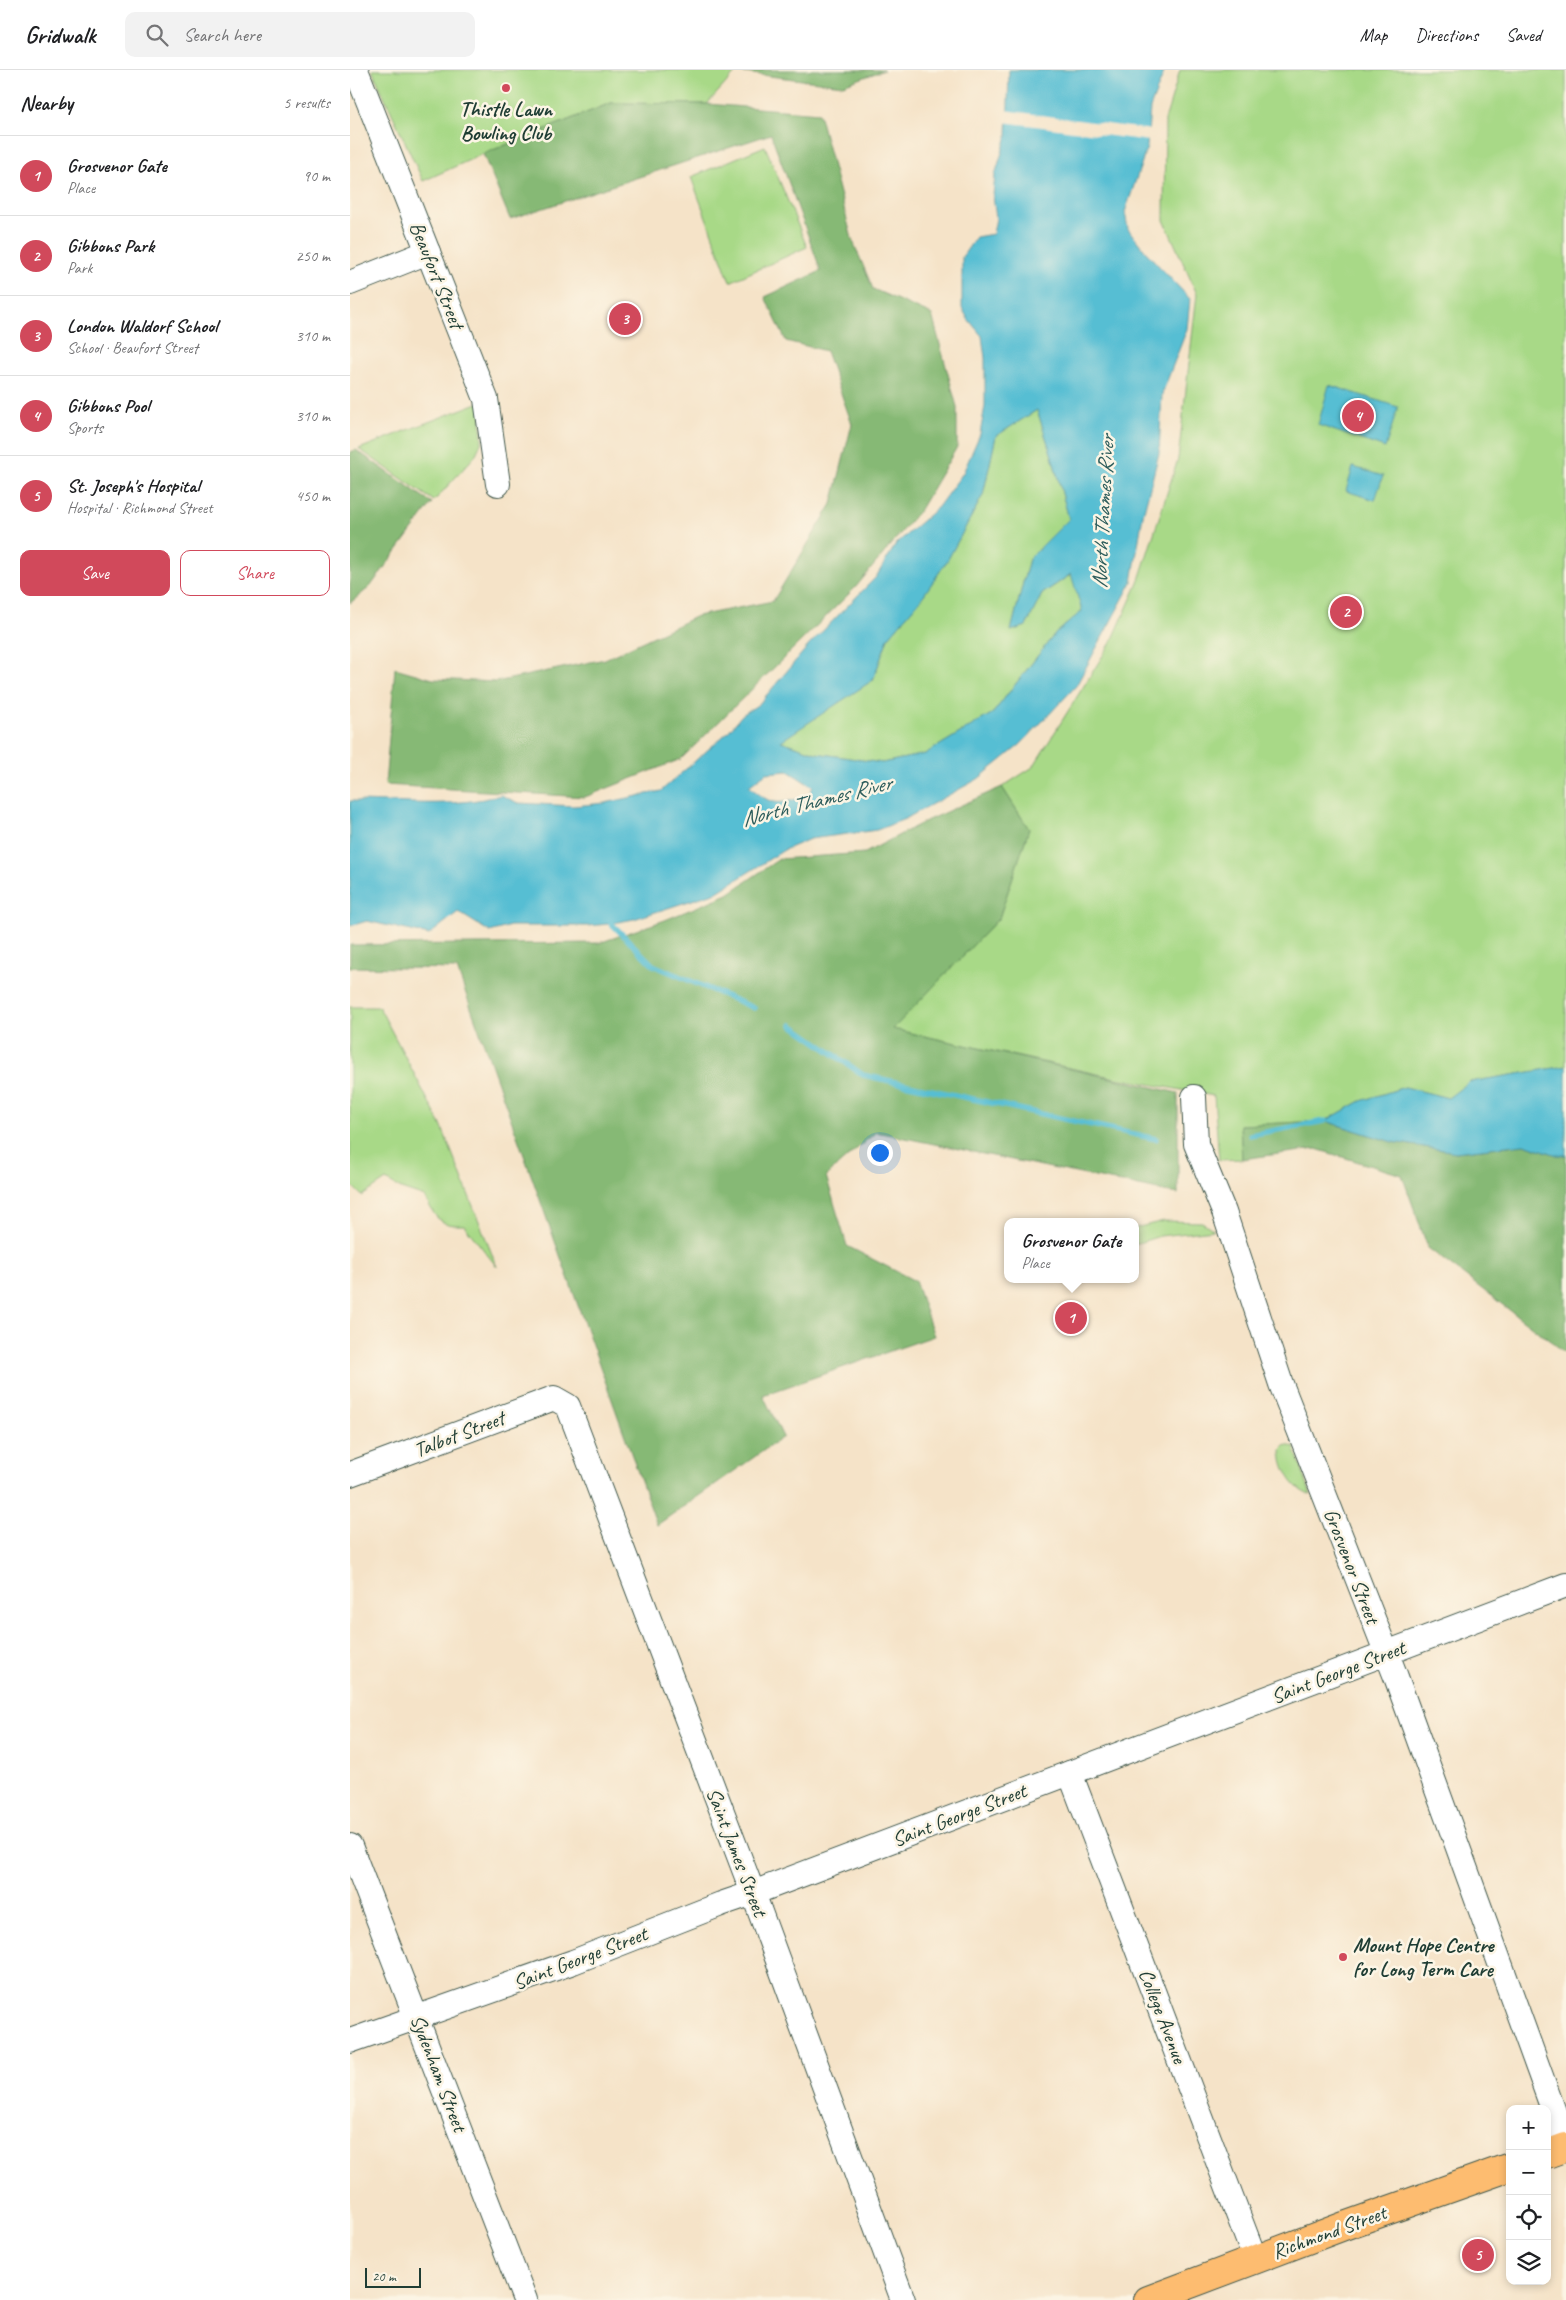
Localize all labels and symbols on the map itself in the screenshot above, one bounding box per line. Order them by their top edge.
marker: Thistle Lawn Bowling Club [500,82,512,94]
place label: Thistle Lawn Bowling Club [460,96,554,146]
street label: Beaufort Street [404,218,471,335]
pin: 3 [609,300,641,338]
pin: 4 [1342,397,1374,435]
water label: North Thames River [1085,432,1121,589]
pin: 2 [1330,593,1362,631]
water label: North Thames River [739,768,897,833]
your location [867,1140,893,1166]
pin: 1 [1055,1299,1087,1337]
street label: Talbot Street [410,1404,511,1463]
street label: Grosvenor Street [1318,1505,1387,1629]
street label: Saint George Street [1267,1634,1411,1709]
street label: Saint George Street [888,1777,1032,1852]
street label: Saint James Street [701,1784,774,1922]
street label: Saint George Street [509,1920,653,1995]
place label: Mount Hope Centre for Long Term Care [1353,1932,1495,1982]
marker: Mount Hope Centre for Long Term Care [1337,1951,1349,1963]
street label: College Avenue [1133,1965,1193,2068]
street label: Sydenham Street [405,2011,474,2137]
street label: Richmond Street [1268,2199,1392,2265]
pin: 5 [1462,2236,1494,2274]
scale bar [365,2265,421,2288]

